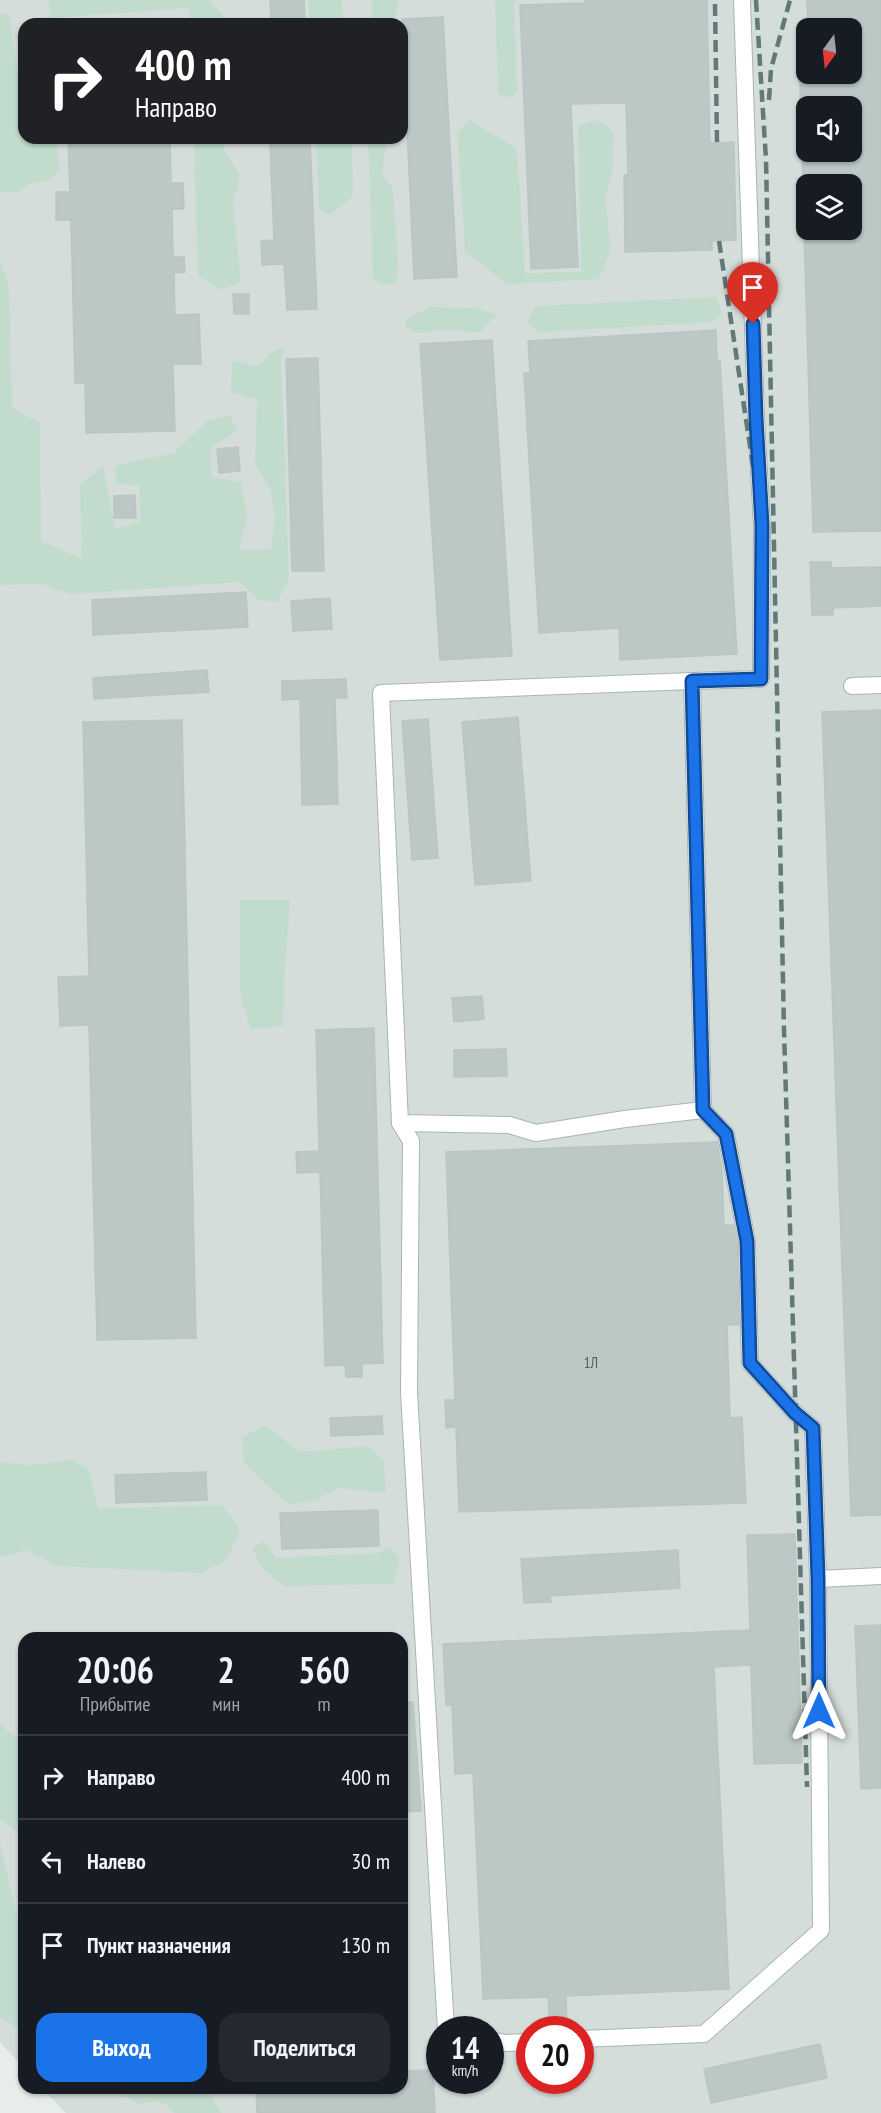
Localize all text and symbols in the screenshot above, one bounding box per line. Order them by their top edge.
north arrow [796,18,862,84]
map controls [796,18,862,240]
text: 400 m [135,37,232,92]
icon: right [36,42,114,120]
text: Направо [135,90,217,124]
button: sound [796,96,862,162]
button: layers [796,174,862,240]
pin [727,262,778,324]
icon: arrive [736,271,769,304]
house number: 1Л [584,1353,598,1372]
text: 20:06 [76,1646,154,1693]
text: 2 [218,1646,235,1693]
text: 560 [298,1646,350,1693]
position arrow [787,1679,851,1743]
text: Прибытие [80,1691,151,1717]
text: мин [212,1691,240,1717]
text: m [318,1691,331,1717]
icon: right [36,1761,69,1794]
text: Направо [87,1763,155,1791]
text: 400 m [341,1763,390,1791]
icon: left [36,1845,69,1878]
text: Налево [87,1847,146,1875]
text: 30 m [351,1847,390,1875]
icon: arrive [36,1929,69,1962]
text: Пункт назначения [87,1931,231,1959]
text: 130 m [341,1931,390,1959]
button: Выход [36,2013,207,2082]
button: Поделиться [219,2013,390,2082]
speed limit sign: 20 [516,2016,594,2094]
text: 14 [451,2028,479,2067]
text: km/h [452,2061,478,2080]

